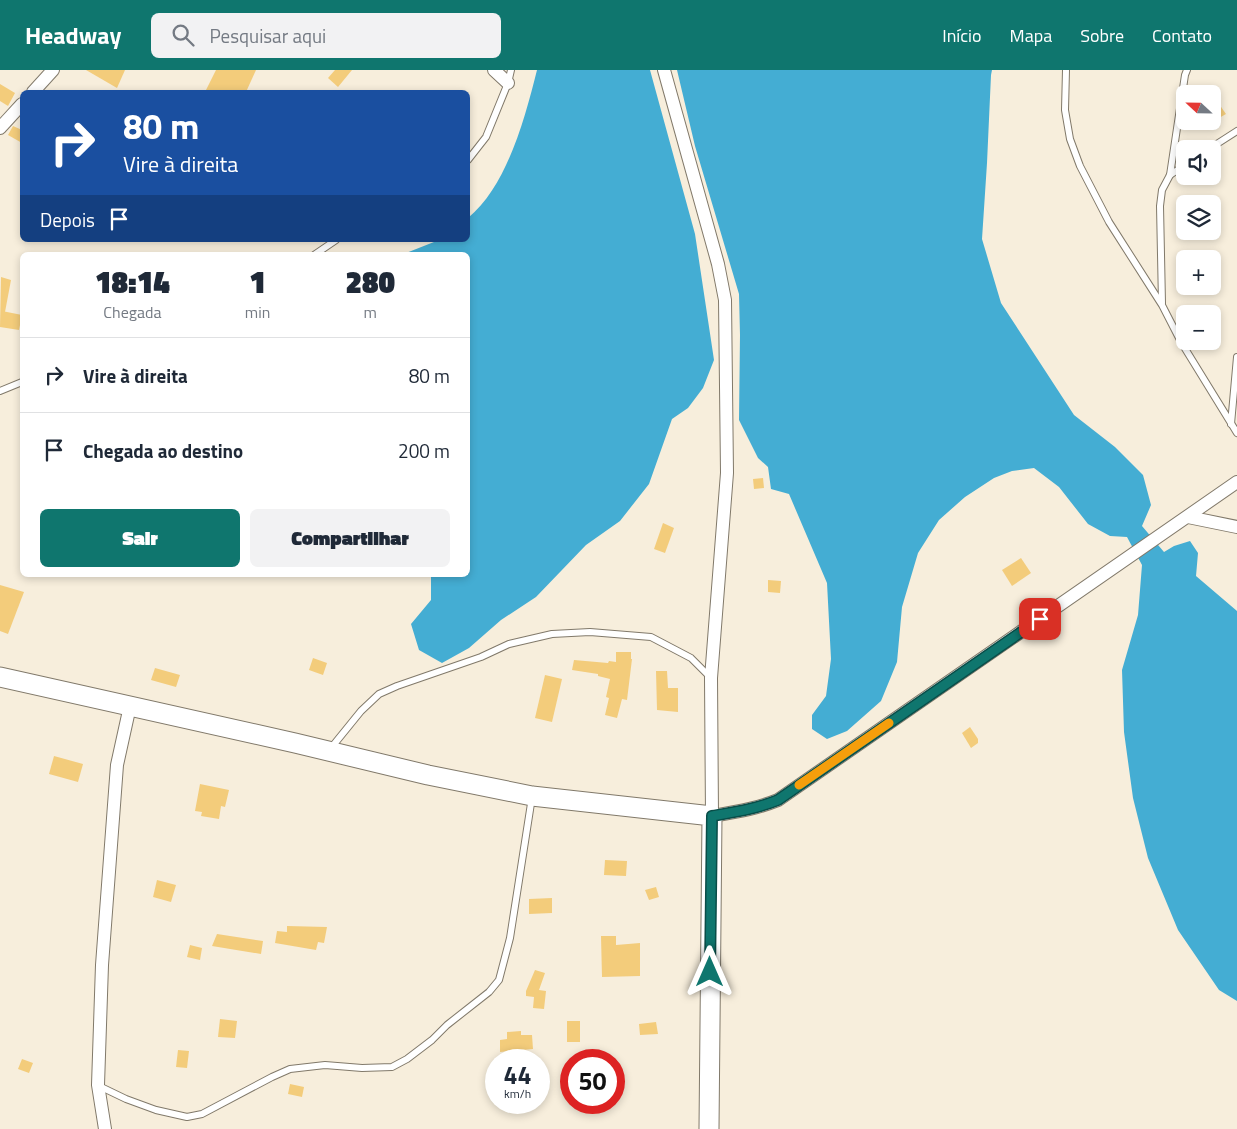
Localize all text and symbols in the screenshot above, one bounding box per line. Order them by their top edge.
search box [151,13,501,58]
text: Headway [25,17,121,53]
icon: search [169,21,197,49]
text: Pesquisar aqui [209,21,326,50]
text: Início [942,22,982,49]
text: Mapa [1010,22,1052,49]
text: Sobre [1080,22,1124,49]
text: Contato [1152,22,1212,49]
north arrow [1176,85,1221,130]
map controls [1176,85,1221,350]
text: 80 m [123,99,199,153]
icon: right [40,110,105,175]
button: sound [1176,140,1221,185]
text: Vire à direita [123,147,238,181]
button: layers [1176,195,1221,240]
text: Depois [40,205,95,234]
icon: arrive [105,205,133,233]
button: + [1176,250,1221,295]
text: 18:14 [95,259,170,305]
text: 1 [249,259,266,305]
text: 280 [345,259,395,305]
text: Chegada [103,300,161,324]
text: min [245,300,270,324]
text: m [363,300,377,324]
button: − [1176,305,1221,350]
icon: right [40,361,68,389]
text: Vire à direita [83,361,188,390]
text: 80 m [409,361,450,390]
icon: arrive [40,436,68,464]
text: Chegada ao destino [83,436,243,465]
text: 200 m [398,436,450,465]
button: Sair [40,509,240,567]
button: Compartilhar [250,509,450,567]
pin [1019,598,1061,640]
icon: arrive [1026,605,1054,633]
position arrow [683,945,735,997]
speed limit sign: 50 [560,1049,625,1114]
text: 44 [503,1056,532,1094]
text: km/h [504,1084,531,1103]

